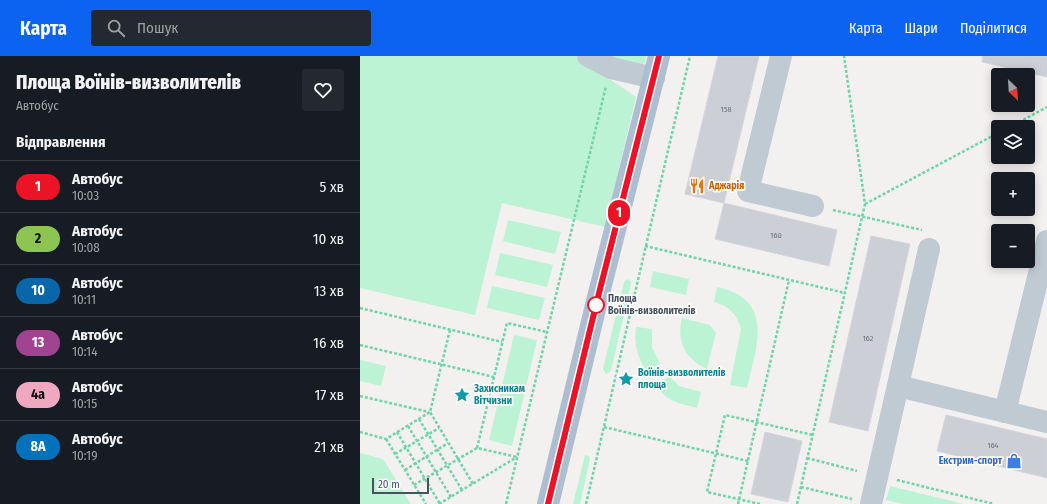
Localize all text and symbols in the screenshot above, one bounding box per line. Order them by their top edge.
search box [91,10,371,46]
text: Карта [20,17,67,40]
icon: search [105,17,127,39]
text: Пошук [137,19,178,37]
text: Карта [849,20,883,37]
text: Шари [905,20,938,37]
text: Поділитися [960,20,1027,37]
north arrow [991,68,1035,112]
map controls [991,68,1035,268]
button: heart [302,69,344,111]
text: Площа Воїнів-визволителів [16,71,241,94]
text: Автобус [16,98,59,113]
house number: 158 [721,105,731,114]
button: layers [991,120,1035,164]
text: Відправлення [16,133,106,151]
text: Автобус [72,170,123,188]
button: + [991,172,1035,216]
restaurant icon: Аджарія [688,177,706,195]
text: 1 [35,178,41,195]
text: 5 хв [319,178,344,196]
place label: Аджарія [708,180,744,192]
text: 10:03 [72,188,99,203]
line badge: 1 [606,200,632,226]
text: 1 [616,204,622,221]
text: Автобус [72,222,123,240]
button: − [991,224,1035,268]
text: 2 [35,230,41,247]
text: 10 хв [313,230,344,248]
house number: 160 [770,231,782,240]
text: 10:08 [72,240,100,255]
text: Автобус [72,274,123,292]
text: 10 [31,282,45,299]
text: 13 хв [314,282,344,300]
text: 10:11 [72,292,96,307]
place label: Площа Воїнів-визволителів [608,293,696,317]
marker: Площа Воїнів-визволителів [587,296,605,314]
text: Автобус [72,326,123,344]
text: 13 [32,334,44,351]
text: 16 хв [313,334,344,352]
house number: 162 [863,334,874,343]
text: 10:14 [72,344,97,359]
place label: Воїнів-визволителів площа [638,367,726,391]
place icon: Воїнів-визволителів площа [617,370,635,388]
text: Автобус [72,378,123,396]
place label: Захисникам Вітчизни [473,383,525,407]
text: 4а [31,386,45,403]
text: 17 хв [314,386,344,404]
place icon: Захисникам Вітчизни [453,386,471,404]
text: 10:15 [72,396,97,411]
text: Автобус [72,430,123,448]
text: 8А [31,438,46,455]
text: 21 хв [314,438,344,456]
house number: 164 [988,441,999,450]
text: 10:19 [72,448,97,463]
shop icon: Екстрим-спорт [1005,452,1023,470]
place label: Екстрим-спорт [939,455,1003,467]
scale bar [372,476,429,495]
text: 20 m [378,478,400,491]

